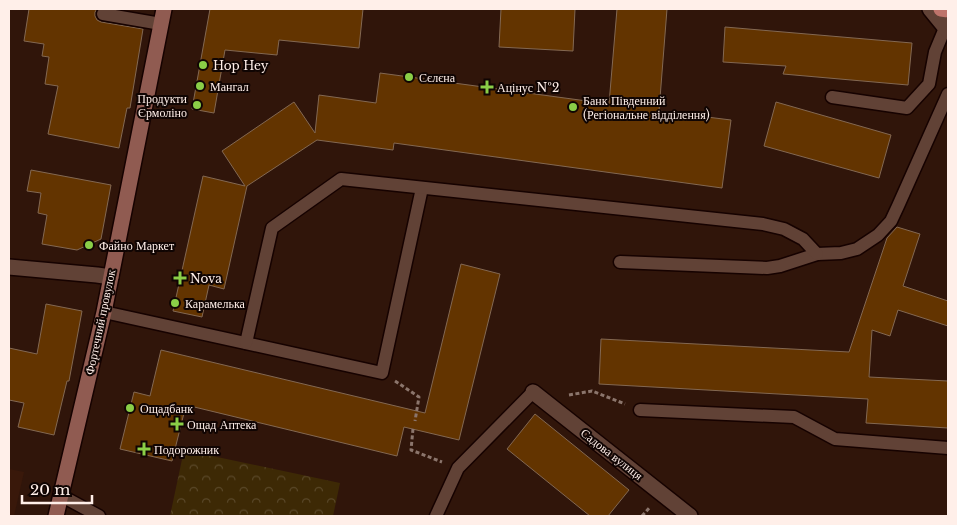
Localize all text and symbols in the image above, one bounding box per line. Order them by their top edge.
place label: Hop Hey [213,58,269,73]
marker: Hop Hey [197,59,209,71]
place label: Сєлєна [419,70,456,85]
marker: Сєлєна [403,71,415,83]
place label: Мангал [210,79,249,94]
marker: Мангал [194,80,206,92]
place label: Ацінус №2 [497,80,559,95]
marker: Ацінус №2 [481,81,493,93]
place label: Продукти Єрмоліно [137,91,188,120]
place label: Банк Південний (Регіональне відділення) [583,93,710,122]
marker: Продукти Єрмоліно [191,99,203,111]
marker: Банк Південний (Регіональне відділення) [567,101,579,113]
place label: Файно Маркет [99,238,175,253]
marker: Файно Маркет [83,239,95,251]
street label: Фортечний провулок [82,268,119,376]
place label: Nova [190,271,222,286]
marker: Nova [174,272,186,284]
place label: Карамелька [185,296,246,311]
marker: Карамелька [169,297,181,309]
place label: Ощадбанк [140,401,193,416]
marker: Ощадбанк [124,402,136,414]
place label: Ощад Аптека [187,417,257,432]
marker: Ощад Аптека [171,418,183,430]
street label: Садова вулиця [578,425,646,483]
place label: Подорожник [154,442,219,457]
marker: Подорожник [138,443,150,455]
scale bar [22,472,92,504]
text: 20 m [30,480,70,499]

